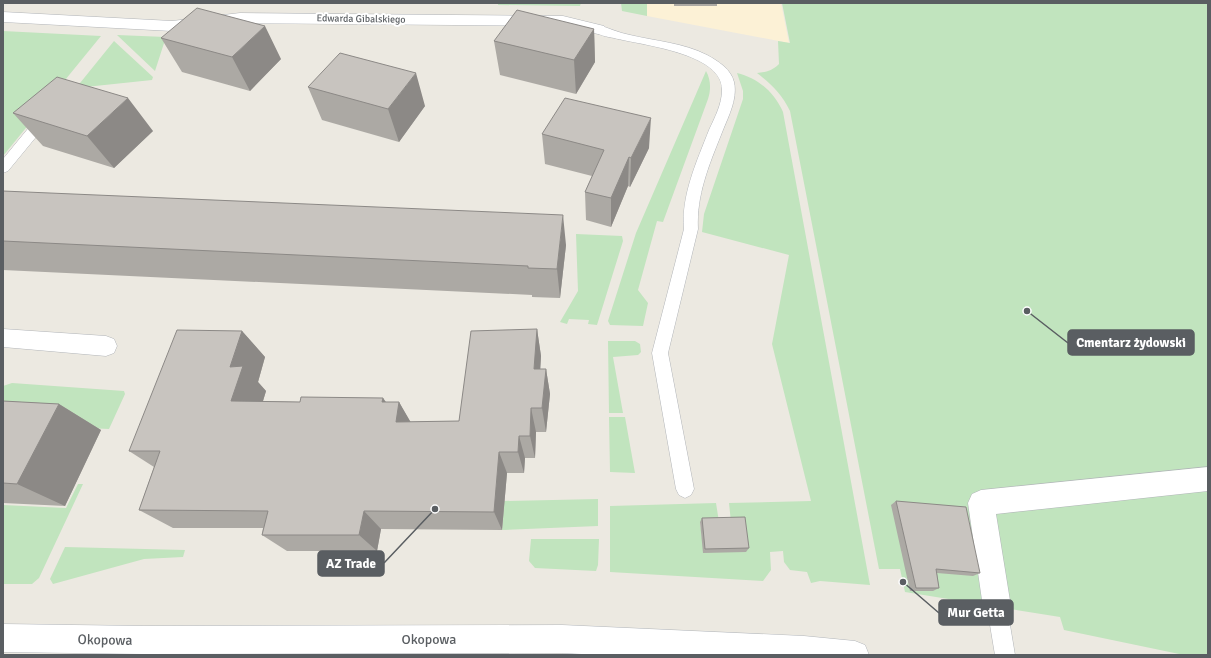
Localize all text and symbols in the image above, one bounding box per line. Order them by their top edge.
street label: Edwarda Gibalskiego [316,12,406,26]
callout: Cmentarz żydowski [1068,330,1194,355]
text: Cmentarz żydowski [1076,335,1186,351]
callout: AZ Trade [318,551,384,576]
text: AZ Trade [326,556,376,572]
callout: Mur Getta [939,600,1013,625]
text: Mur Getta [947,605,1005,621]
street label: Okopowa [77,631,133,649]
street label: Okopowa [402,631,456,648]

